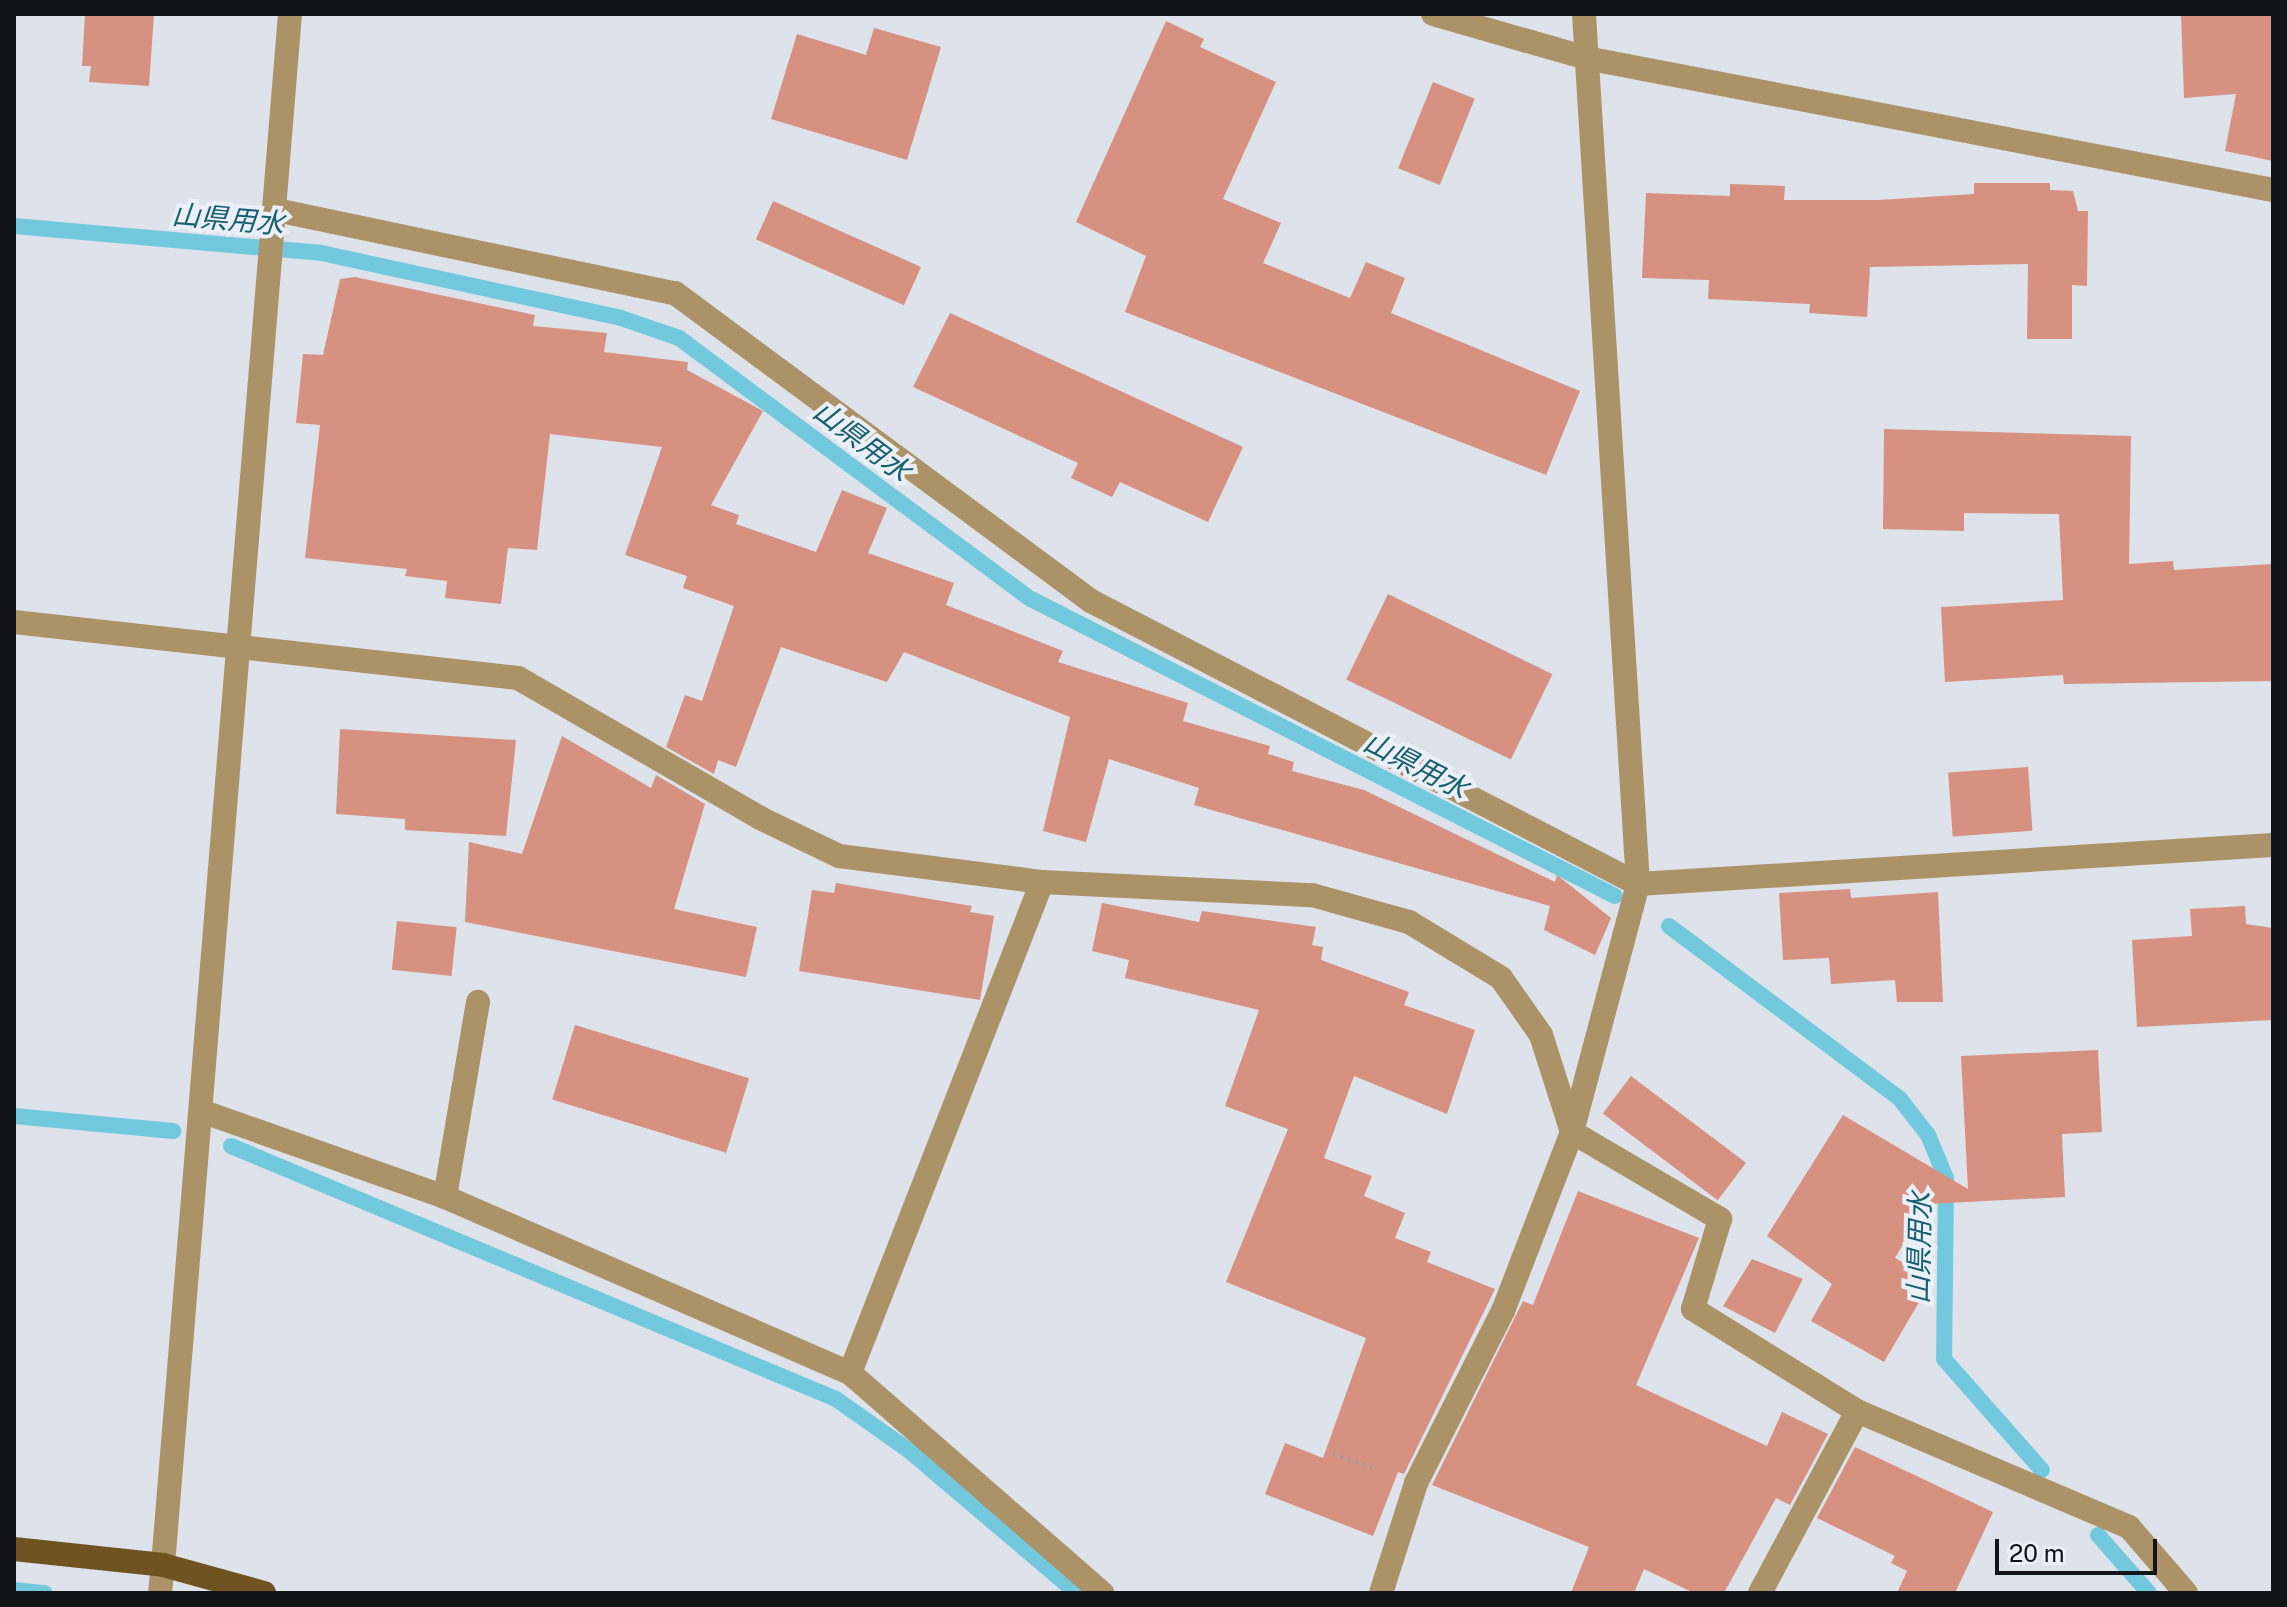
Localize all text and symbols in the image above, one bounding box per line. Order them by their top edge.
water label: 山県用水 [171,197,285,241]
water label: 山県用水 [807,394,917,488]
water label: 山県用水 [1358,725,1474,805]
water label: 山県用水 [1901,1192,1937,1304]
scale bar [1999,1523,2161,1573]
text: 20 m [2009,1539,2065,1567]

